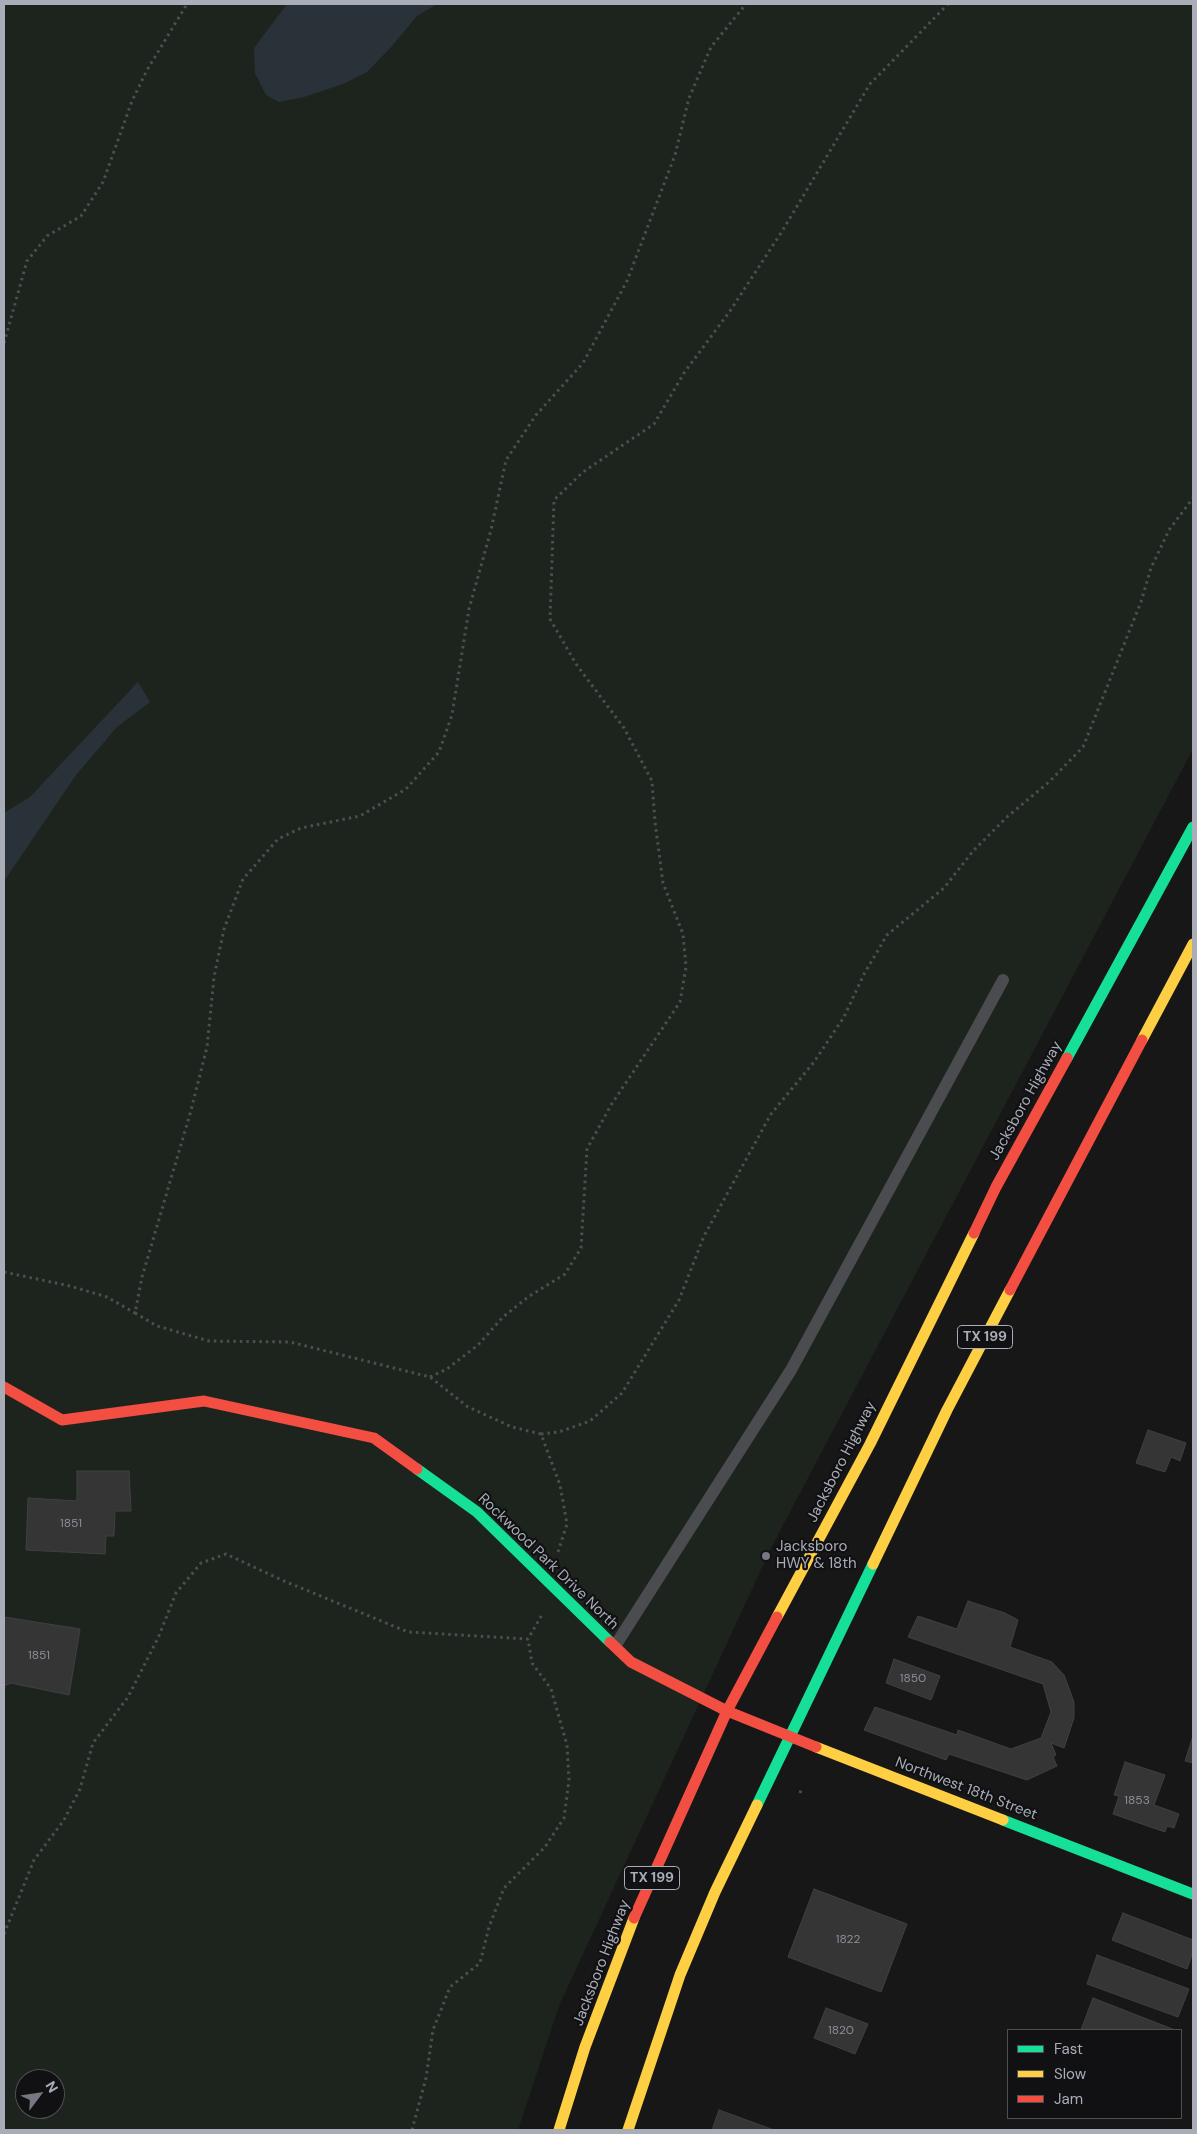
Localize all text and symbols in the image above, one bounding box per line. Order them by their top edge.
street label: Jacksboro Highway [986,1038,1066,1164]
road number: TX 199 [958,1325,1012,1348]
street label: Jacksboro Highway [804,1398,880,1526]
street label: Rockwood Park Drive North [474,1490,622,1634]
house number: 1851 [60,1517,82,1531]
place label: Jacksboro HWY & 18th [776,1538,857,1573]
marker: Jacksboro HWY & 18th [760,1550,772,1562]
house number: 1851 [28,1649,50,1663]
house number: 1850 [900,1672,926,1686]
street label: Northwest 18th Street [892,1754,1040,1824]
house number: 1853 [1124,1794,1150,1808]
road number: TX 199 [624,1866,680,1890]
street label: Jacksboro Highway [570,1897,634,2029]
house number: 1822 [836,1933,860,1947]
house number: 1820 [828,2024,854,2038]
legend [1007,2029,1182,2119]
text: Fast [1054,2039,1083,2059]
text: Slow [1054,2064,1086,2084]
north arrow [15,2069,65,2119]
text: N [42,2078,62,2096]
text: Jam [1054,2089,1083,2109]

